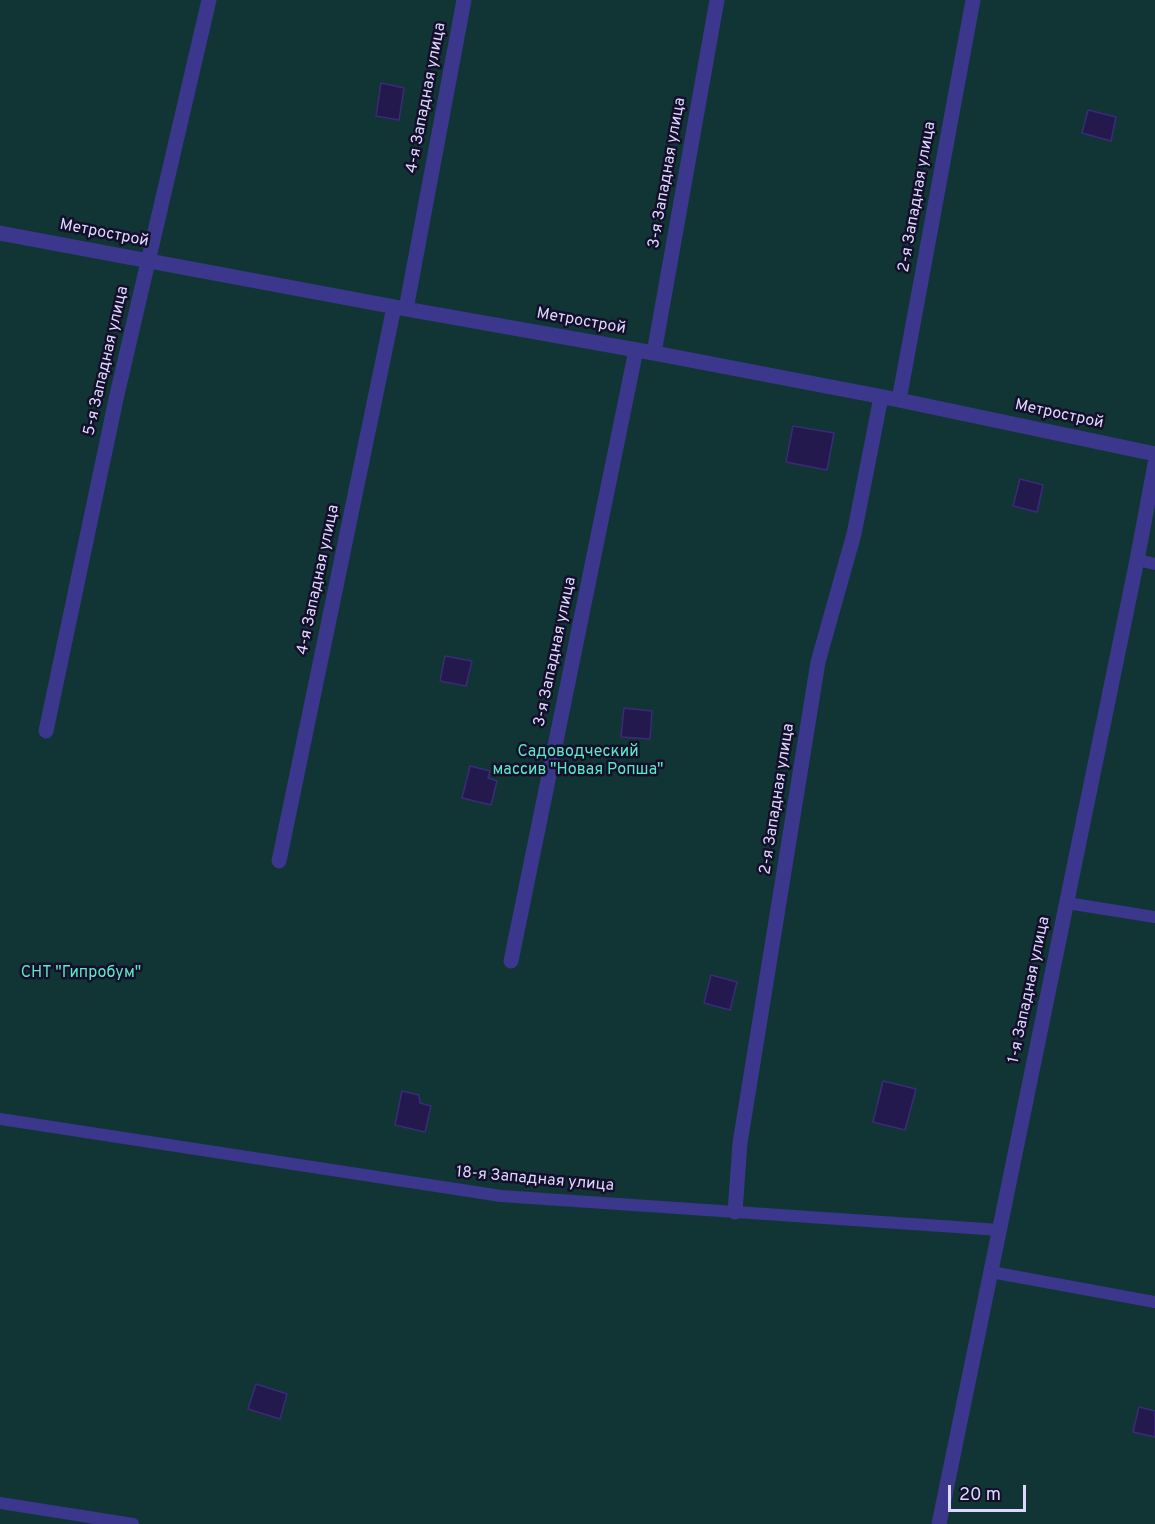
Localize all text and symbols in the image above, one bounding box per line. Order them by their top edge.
street label: 4-я Западная улица [403,21,451,175]
street label: 3-я Западная улица [645,96,691,250]
street label: 2-я Западная улица [895,120,941,274]
street label: Метрострой [58,216,150,252]
street label: 5-я Западная улица [80,284,134,438]
street label: Метрострой [535,305,627,339]
street label: Метрострой [1013,396,1105,434]
street label: 4-я Западная улица [294,503,344,657]
street label: 3-я Западная улица [531,575,581,729]
street label: 2-я Западная улица [757,722,799,876]
park label: Садоводческий массив "Новая Ропша" [492,743,664,781]
street label: 1-я Западная улица [1005,915,1055,1065]
park label: СНТ "Гипробум" [21,964,141,984]
street label: 18-я Западная улица [455,1164,615,1196]
scale bar [951,1473,1029,1511]
text: 20 m [959,1484,1001,1507]

